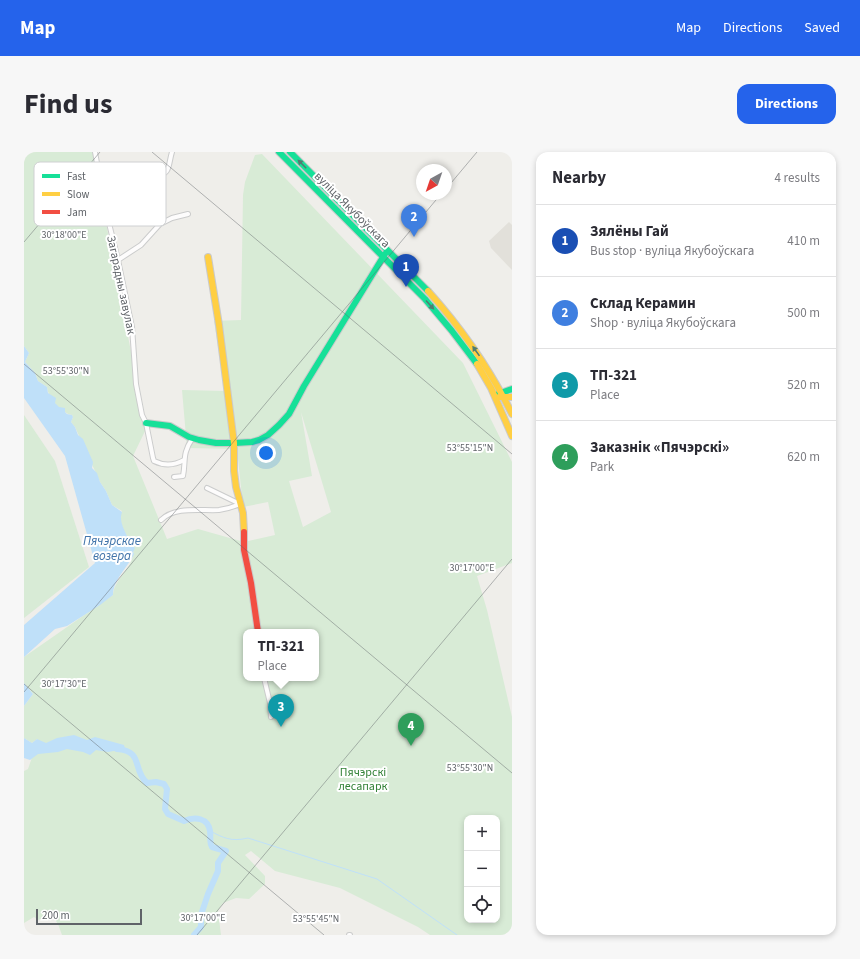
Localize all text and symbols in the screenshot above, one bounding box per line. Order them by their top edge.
text: Map [20,15,55,42]
text: Map [676,18,701,38]
text: Directions [723,18,782,38]
text: Saved [804,18,840,38]
text: Find us [24,84,112,124]
button: Directions [737,84,836,124]
one-way arrow [297,159,307,169]
legend [34,162,166,226]
north arrow [416,164,452,200]
text: Nearby [552,166,606,190]
street label: вуліца Якубоўскага [310,168,394,252]
text: Fast [67,169,86,184]
text: 4 results [775,169,820,187]
text: Slow [67,187,90,202]
pin: 2 [401,204,427,237]
text: Jam [67,205,87,220]
text: Зялёны Гай [590,221,669,242]
text: 30°18'00"E [41,228,87,242]
text: 1 [562,232,568,250]
text: 410 m [787,232,820,250]
street label: Загарадны завулак [102,234,140,336]
text: Bus stop · вуліца Якубоўскага [590,242,754,260]
pin: 1 [393,254,419,287]
text: Склад Керамин [590,293,696,314]
one-way arrow [425,300,434,310]
text: 2 [562,304,568,322]
text: 500 m [787,304,820,322]
text: Shop · вуліца Якубоўскага [590,314,736,332]
one-way arrow [472,346,480,356]
text: 53°55'30"N [43,364,89,378]
text: ТП-321 [590,365,637,386]
text: 3 [562,376,568,394]
text: 520 m [787,376,820,394]
text: Place [590,386,619,404]
text: Заказнік «Пячэрскі» [590,437,729,458]
text: 53°55'15"N [447,441,493,455]
your location [256,443,276,463]
text: 4 [562,448,568,466]
text: 620 m [787,448,820,466]
text: Park [590,458,614,476]
water label: Пячэрскае возера [83,532,141,565]
text: 30°17'00"E [449,561,495,575]
popup [243,629,319,681]
text: ТП-321 [257,636,305,657]
text: Place [257,657,287,675]
text: 30°17'30"E [41,677,87,691]
pin: 3 [268,694,294,727]
pin: 4 [398,713,424,746]
text: 53°55'30"N [447,761,493,775]
park label: Пячэрскі лесапарк [338,764,388,795]
map controls [464,815,500,923]
button: + [464,815,500,851]
button: − [464,851,500,887]
button: locate [464,887,500,923]
scale bar [36,907,142,926]
text: 200 m [42,908,70,923]
text: 30°17'00"E [180,911,226,925]
text: 53°55'45"N [293,912,339,926]

